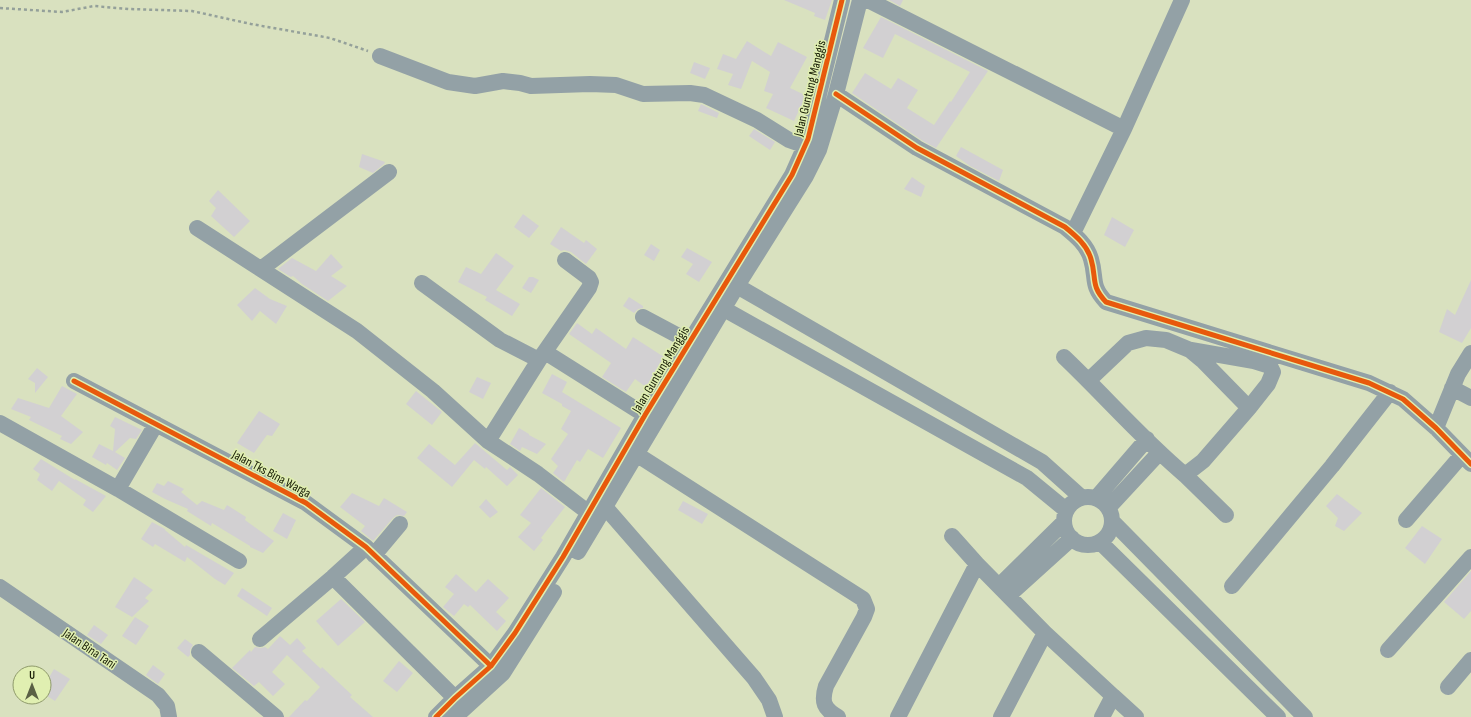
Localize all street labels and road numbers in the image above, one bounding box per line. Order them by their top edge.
street label: Jalan Guntung Manggis [790,38,830,139]
street label: Jalan Guntung Manggis [628,323,693,417]
street label: Jalan Tks Bina Warga [229,446,314,501]
street label: Jalan Bina Tani [59,625,119,673]

